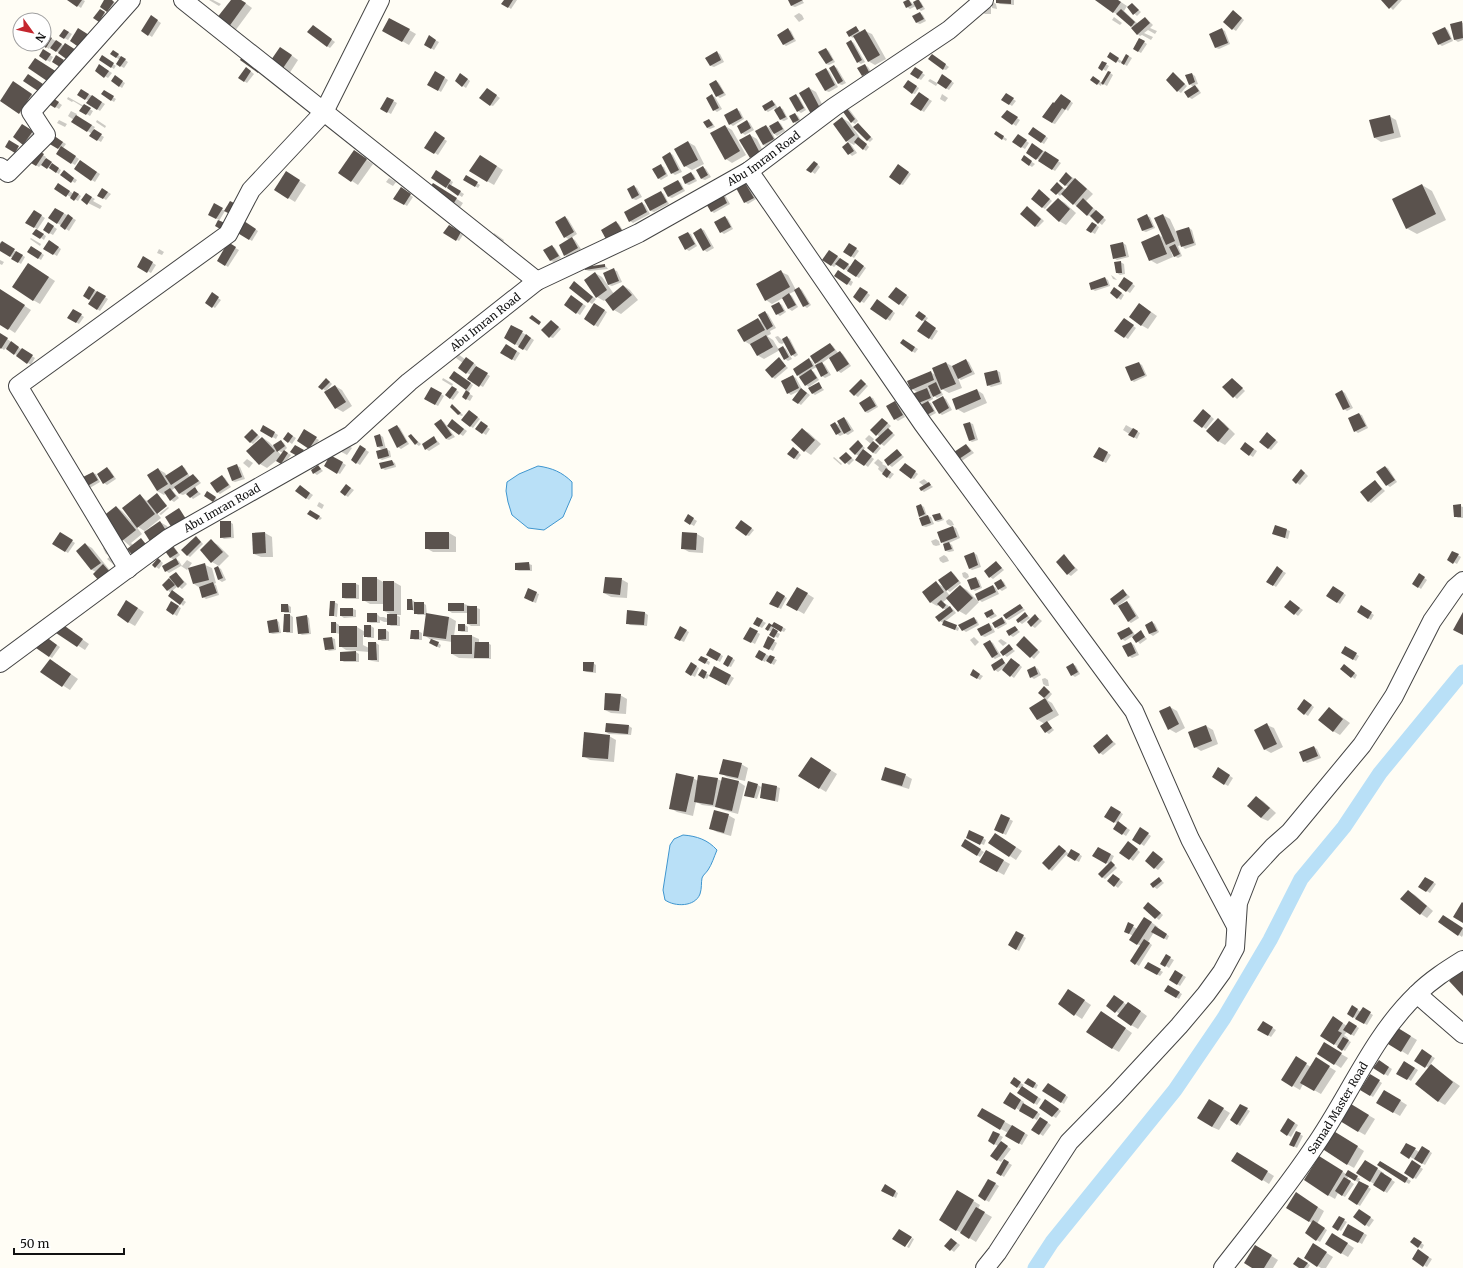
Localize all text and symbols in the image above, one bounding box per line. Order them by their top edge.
north arrow [12,12,52,52]
text: N [32,30,49,45]
street label: Abu Imran Road [724,128,803,189]
street label: Abu Imran Road [446,289,524,355]
street label: Abu Imran Road [180,481,263,536]
street label: Samad Master Road [1304,1059,1371,1157]
scale bar [14,1230,124,1256]
text: 50 m [20,1236,49,1251]

